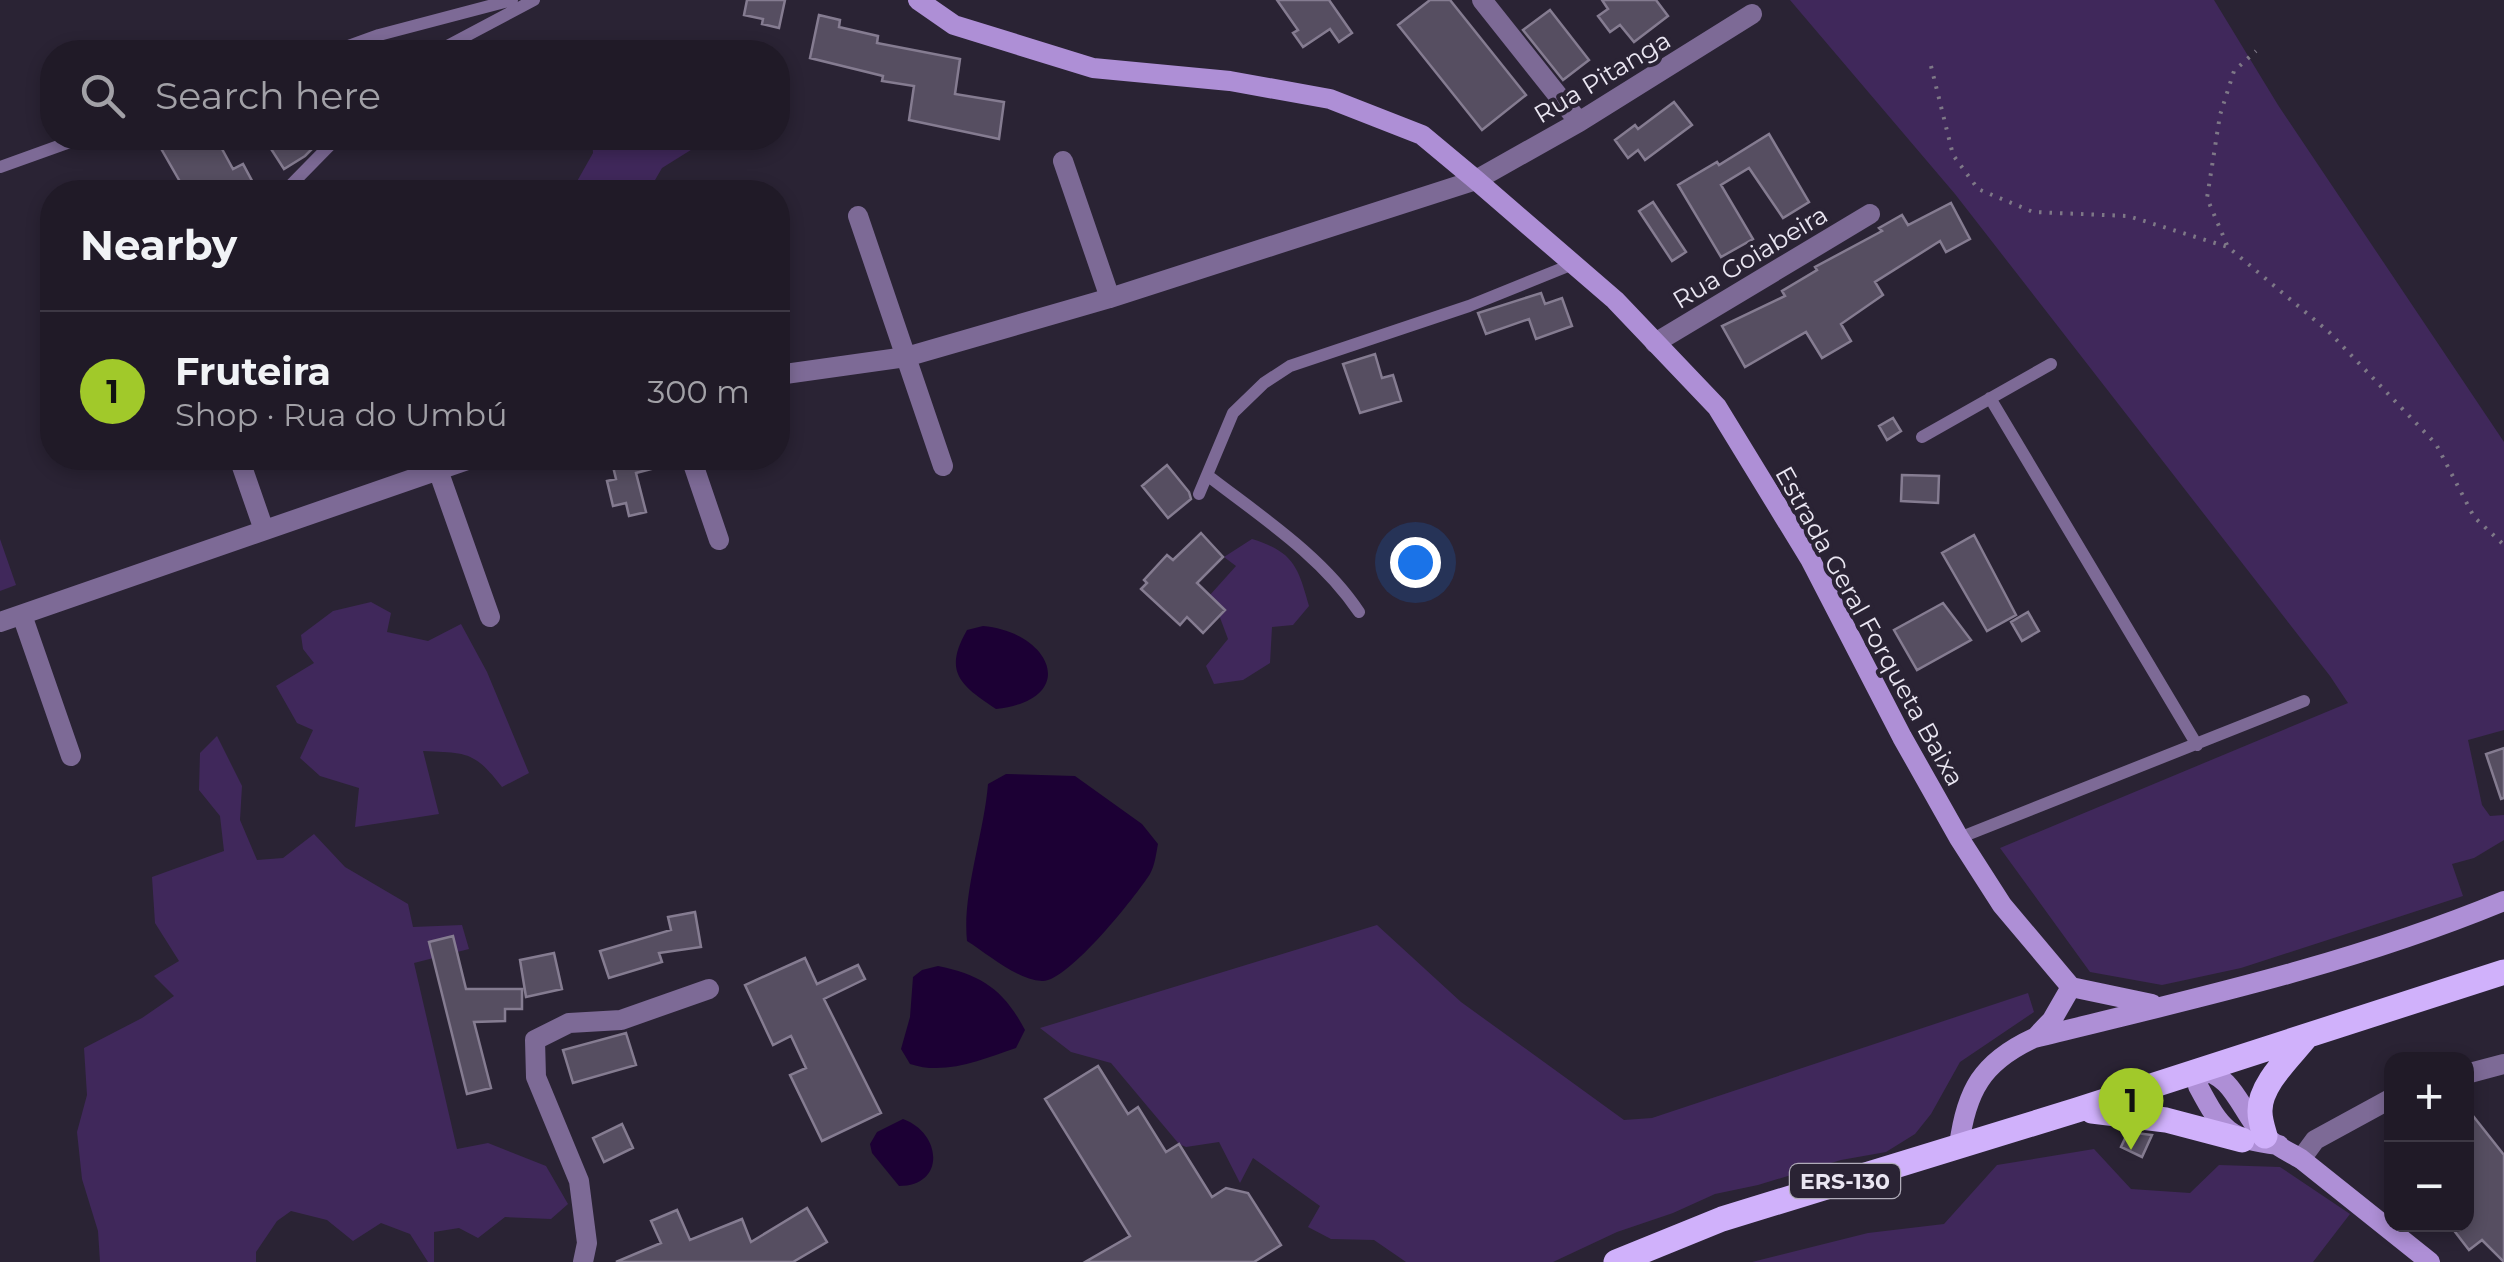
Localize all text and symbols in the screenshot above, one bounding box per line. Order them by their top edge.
street label: Rua Pitanga [1528,25,1676,129]
search box [40,40,790,150]
icon: search [75,68,130,123]
text: Search here [155,72,381,119]
street label: Rua Goiabeira [1667,199,1833,315]
text: Nearby [80,219,237,271]
text: Fruteira [175,348,331,395]
text: 1 [106,372,119,411]
text: 300 m [647,372,750,411]
text: Shop · Rua do Umbú [175,395,507,434]
street label: Estrada Geral Forqueta Baixa [1769,461,1971,791]
your location [1390,537,1441,588]
map controls [2384,1052,2474,1232]
button: + [2384,1052,2474,1142]
pin: 1 [2098,1068,2164,1150]
button: − [2384,1142,2474,1232]
road number: ERS-130 [1790,1164,1900,1198]

